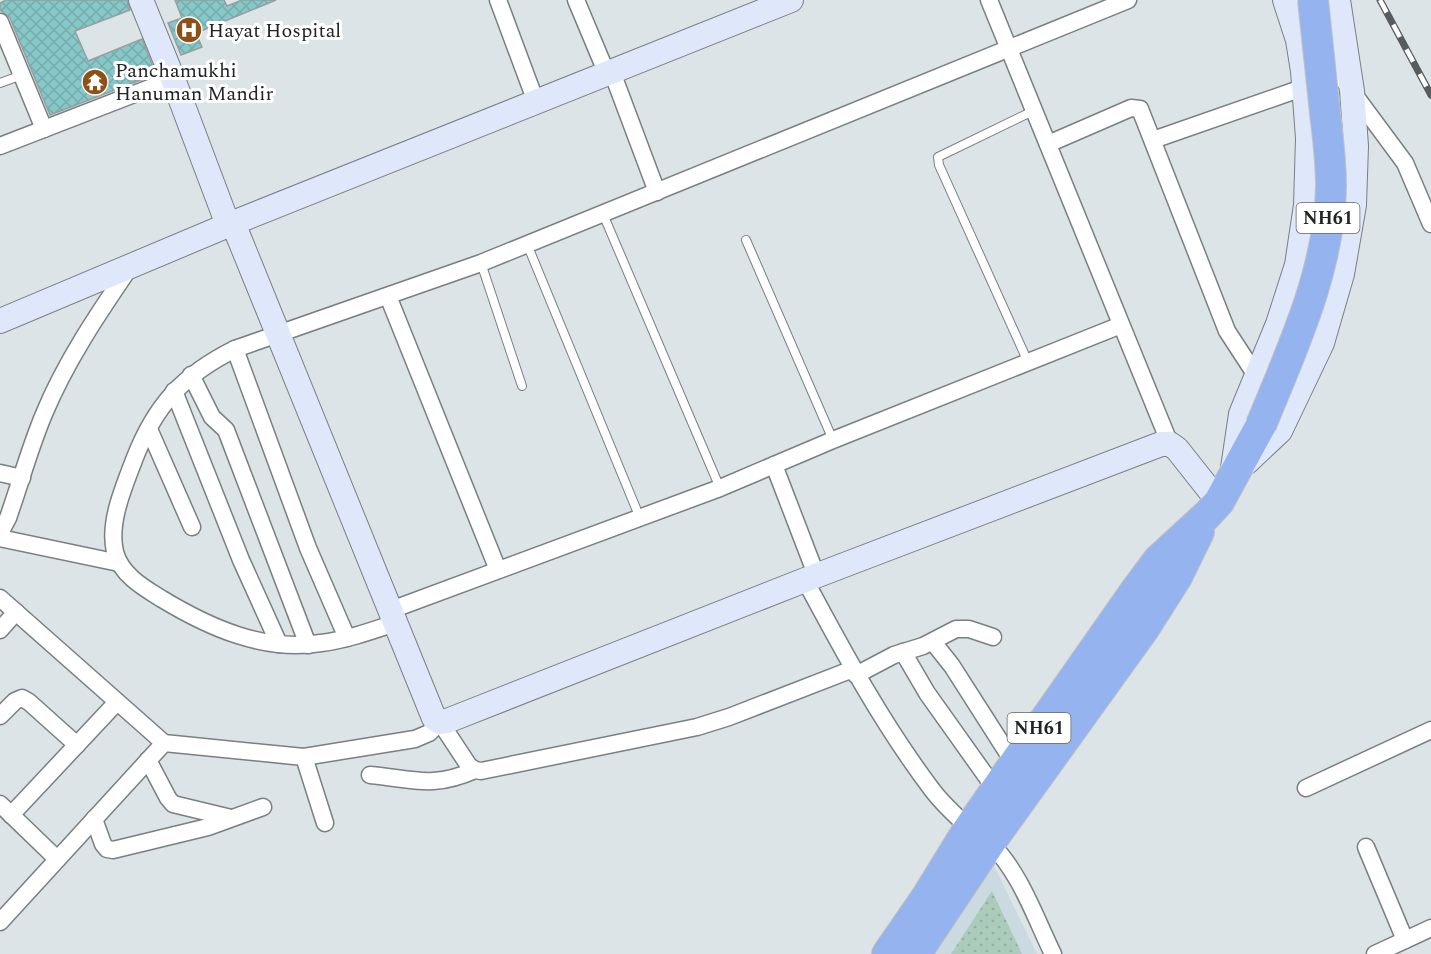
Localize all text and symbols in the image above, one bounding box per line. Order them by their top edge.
hospital icon: Hayat Hospital [174,15,204,45]
place label: Hayat Hospital [208,16,341,46]
place label: Panchamukhi Hanuman Mandir [115,56,273,109]
temple icon: Panchamukhi Hanuman Mandir [80,67,110,97]
road number: NH61 [1296,203,1360,233]
road number: NH61 [1008,713,1070,743]

